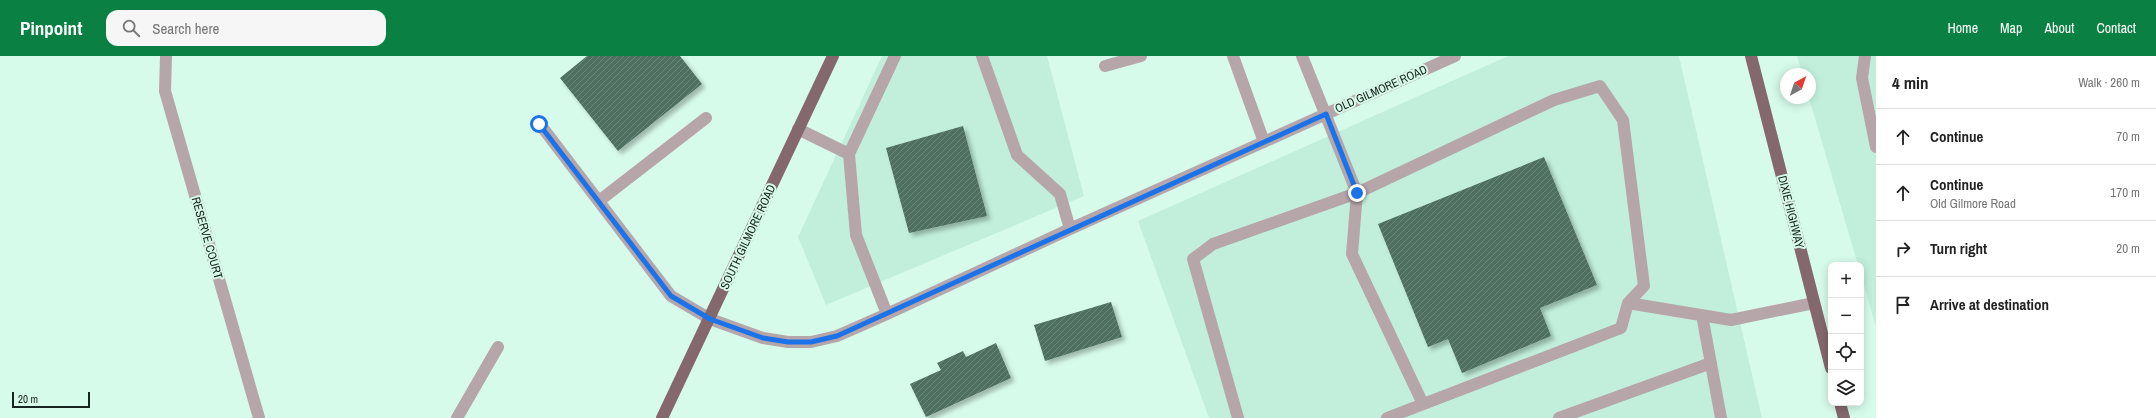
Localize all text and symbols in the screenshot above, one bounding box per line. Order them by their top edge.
search box [106,10,386,46]
text: Pinpoint [20,15,82,41]
icon: search [120,17,142,39]
text: Search here [152,18,219,39]
text: Home [1947,19,1978,37]
text: Map [2000,19,2022,37]
text: About [2044,19,2074,37]
text: Contact [2096,19,2136,37]
street label: OLD GILMORE ROAD [1332,61,1430,117]
north arrow [1780,68,1816,104]
text: 4 min [1892,71,1928,94]
text: Walk · 260 m [2078,74,2140,91]
route start [530,115,548,133]
icon: ahead [1892,126,1914,148]
text: Continue [1930,126,1983,147]
text: 70 m [2116,128,2140,145]
street label: DIXIE HIGHWAY [1774,174,1808,250]
text: Continue [1930,174,1983,195]
street label: SOUTH GILMORE ROAD [717,182,779,292]
icon: ahead [1892,182,1914,204]
route end [1348,184,1366,202]
text: 170 m [2110,184,2140,201]
street label: RESERVE COURT [188,195,226,281]
text: Old Gilmore Road [1930,195,2016,212]
icon: right [1892,238,1914,260]
text: Turn right [1930,238,1987,259]
text: 20 m [2116,240,2140,257]
map controls [1828,262,1864,406]
button: + [1828,262,1864,298]
icon: arrive [1892,294,1914,316]
text: Arrive at destination [1930,294,2049,315]
button: − [1828,298,1864,334]
button: locate [1828,334,1864,370]
button: layers [1828,370,1864,406]
scale bar [12,390,90,409]
text: 20 m [18,392,38,406]

